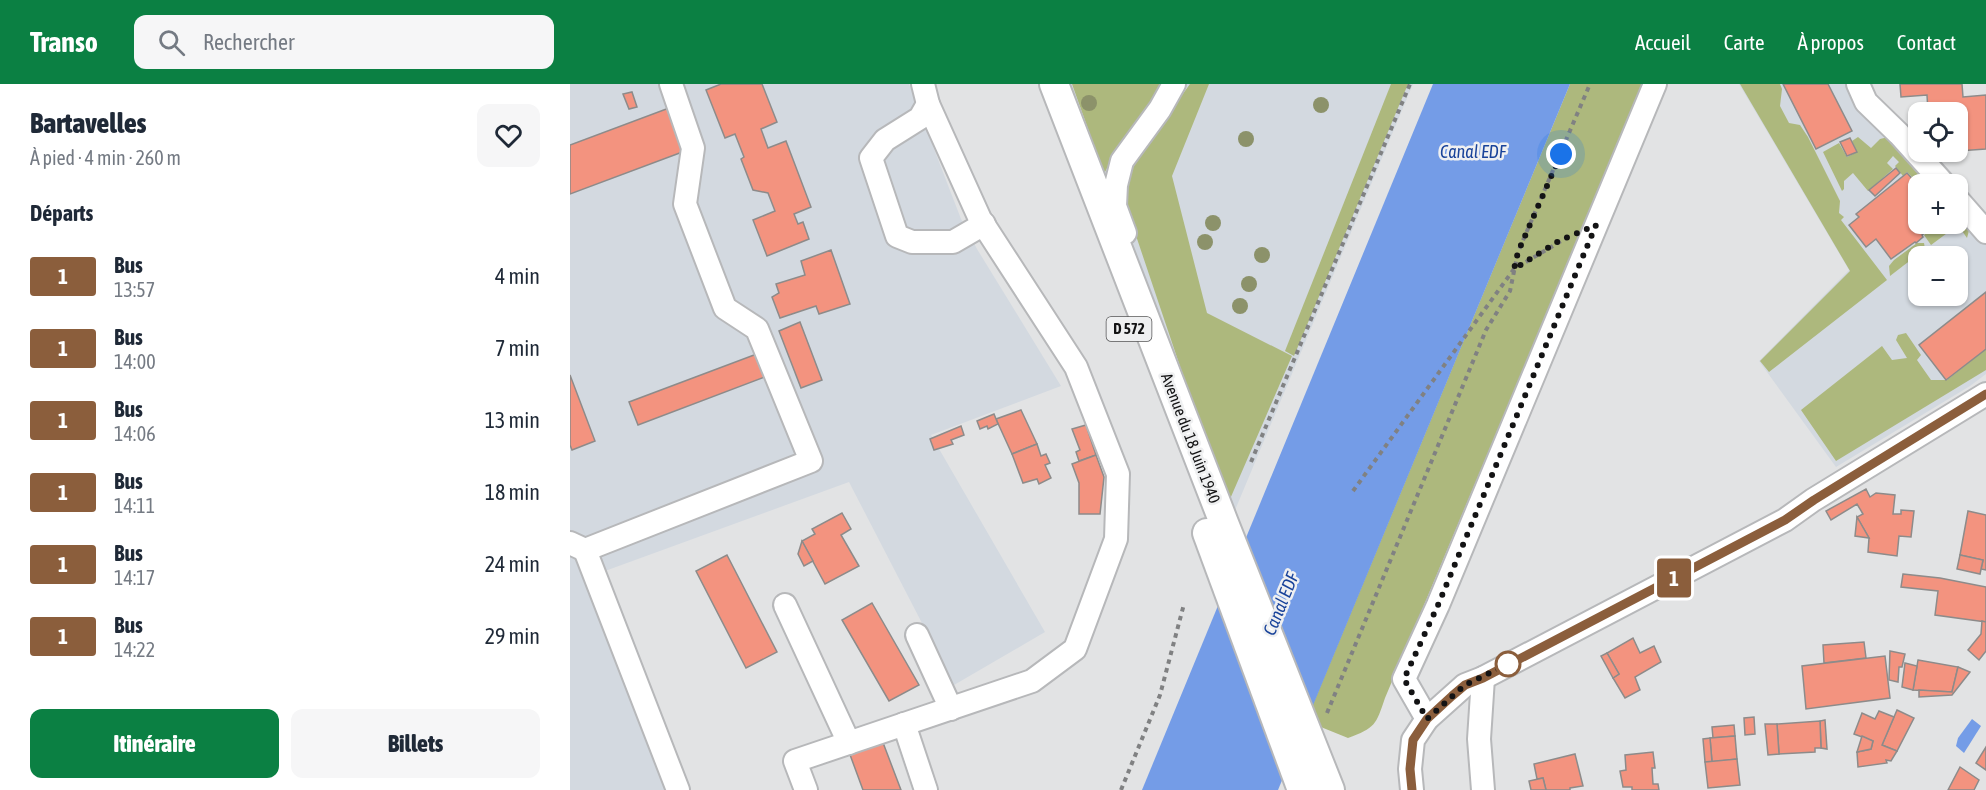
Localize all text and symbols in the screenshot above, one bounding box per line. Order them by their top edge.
search box [134,15,554,69]
text: Transo [30,26,98,58]
icon: search [155,26,188,59]
text: Rechercher [203,29,294,55]
text: Accueil [1635,30,1691,54]
text: Carte [1724,30,1764,54]
text: À propos [1797,30,1864,54]
text: Contact [1897,30,1956,54]
map controls [1908,102,1968,306]
button: locate [1908,102,1968,162]
button: heart [477,104,540,167]
text: Bartavelles [30,107,146,139]
your location [1546,139,1576,169]
water label: Canal EDF [1440,141,1507,162]
text: À pied · 4 min · 260 m [30,146,181,169]
button: + [1908,174,1968,234]
text: Départs [30,200,93,226]
button: − [1908,246,1968,306]
text: Bus [114,252,143,278]
text: 4 min [495,263,540,289]
text: 1 [58,264,68,288]
text: 13:57 [114,278,155,301]
road number: D 572 [1106,317,1152,341]
text: Bus [114,324,143,350]
text: 7 min [495,335,540,361]
text: 1 [58,336,68,360]
text: 14:00 [114,350,156,373]
street label: Avenue du 18 Juin 1940 [1158,370,1224,506]
text: Bus [114,396,143,422]
text: 13 min [485,407,540,433]
text: 1 [58,408,68,432]
text: 14:06 [114,422,156,445]
text: Bus [114,468,143,494]
text: 18 min [485,479,540,505]
text: 1 [58,480,68,504]
text: 14:11 [114,494,155,517]
text: Bus [114,540,143,566]
text: 24 min [485,551,540,577]
text: 1 [58,552,68,576]
line badge: 1 [1654,558,1694,598]
text: 14:17 [114,566,155,589]
text: 1 [1669,566,1679,590]
water label: Canal EDF [1258,569,1303,638]
text: Bus [114,612,143,638]
text: 29 min [485,623,540,649]
text: 1 [58,624,68,648]
text: 14:22 [114,638,155,661]
unlabelled marker [1495,651,1521,677]
button: Itinéraire [30,709,279,778]
button: Billets [291,709,540,778]

